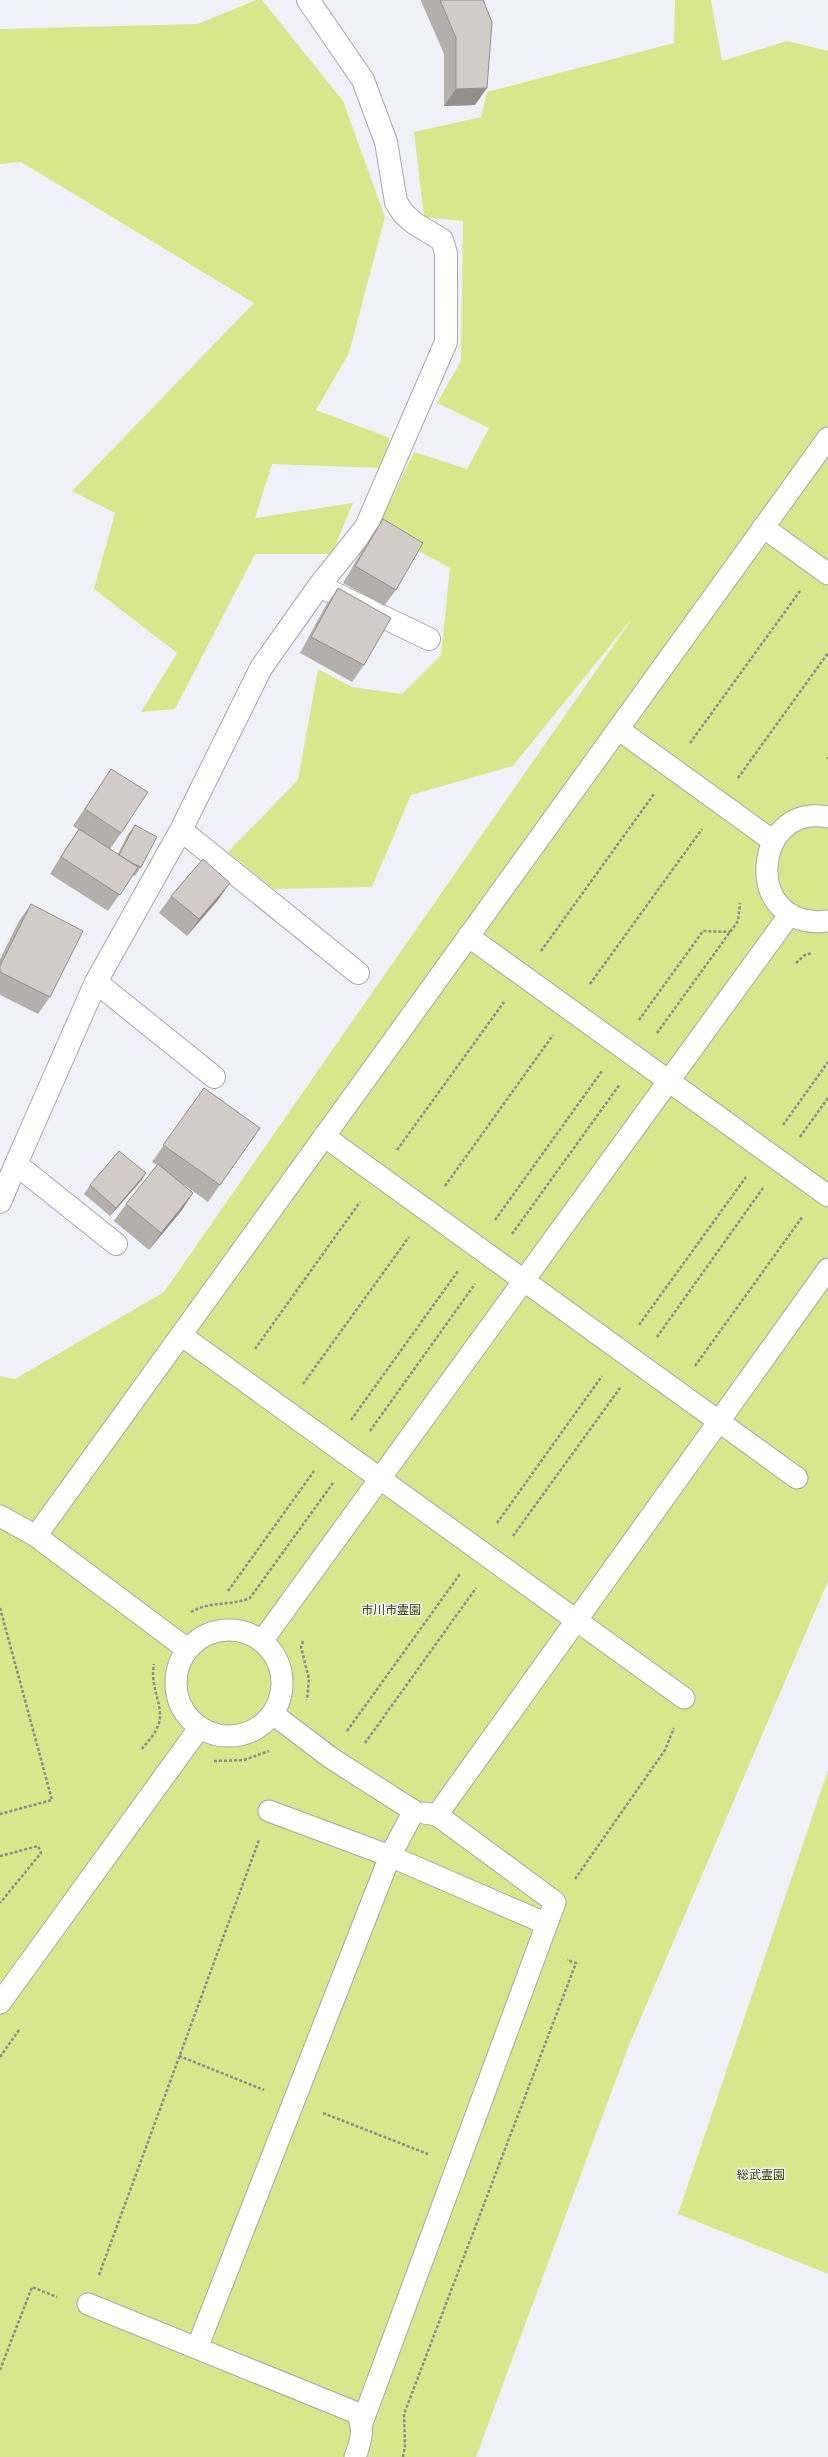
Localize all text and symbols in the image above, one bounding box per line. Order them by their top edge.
park label: 市川市霊園 [361,1603,421,1617]
park label: 総武霊園 [737,2168,785,2182]

